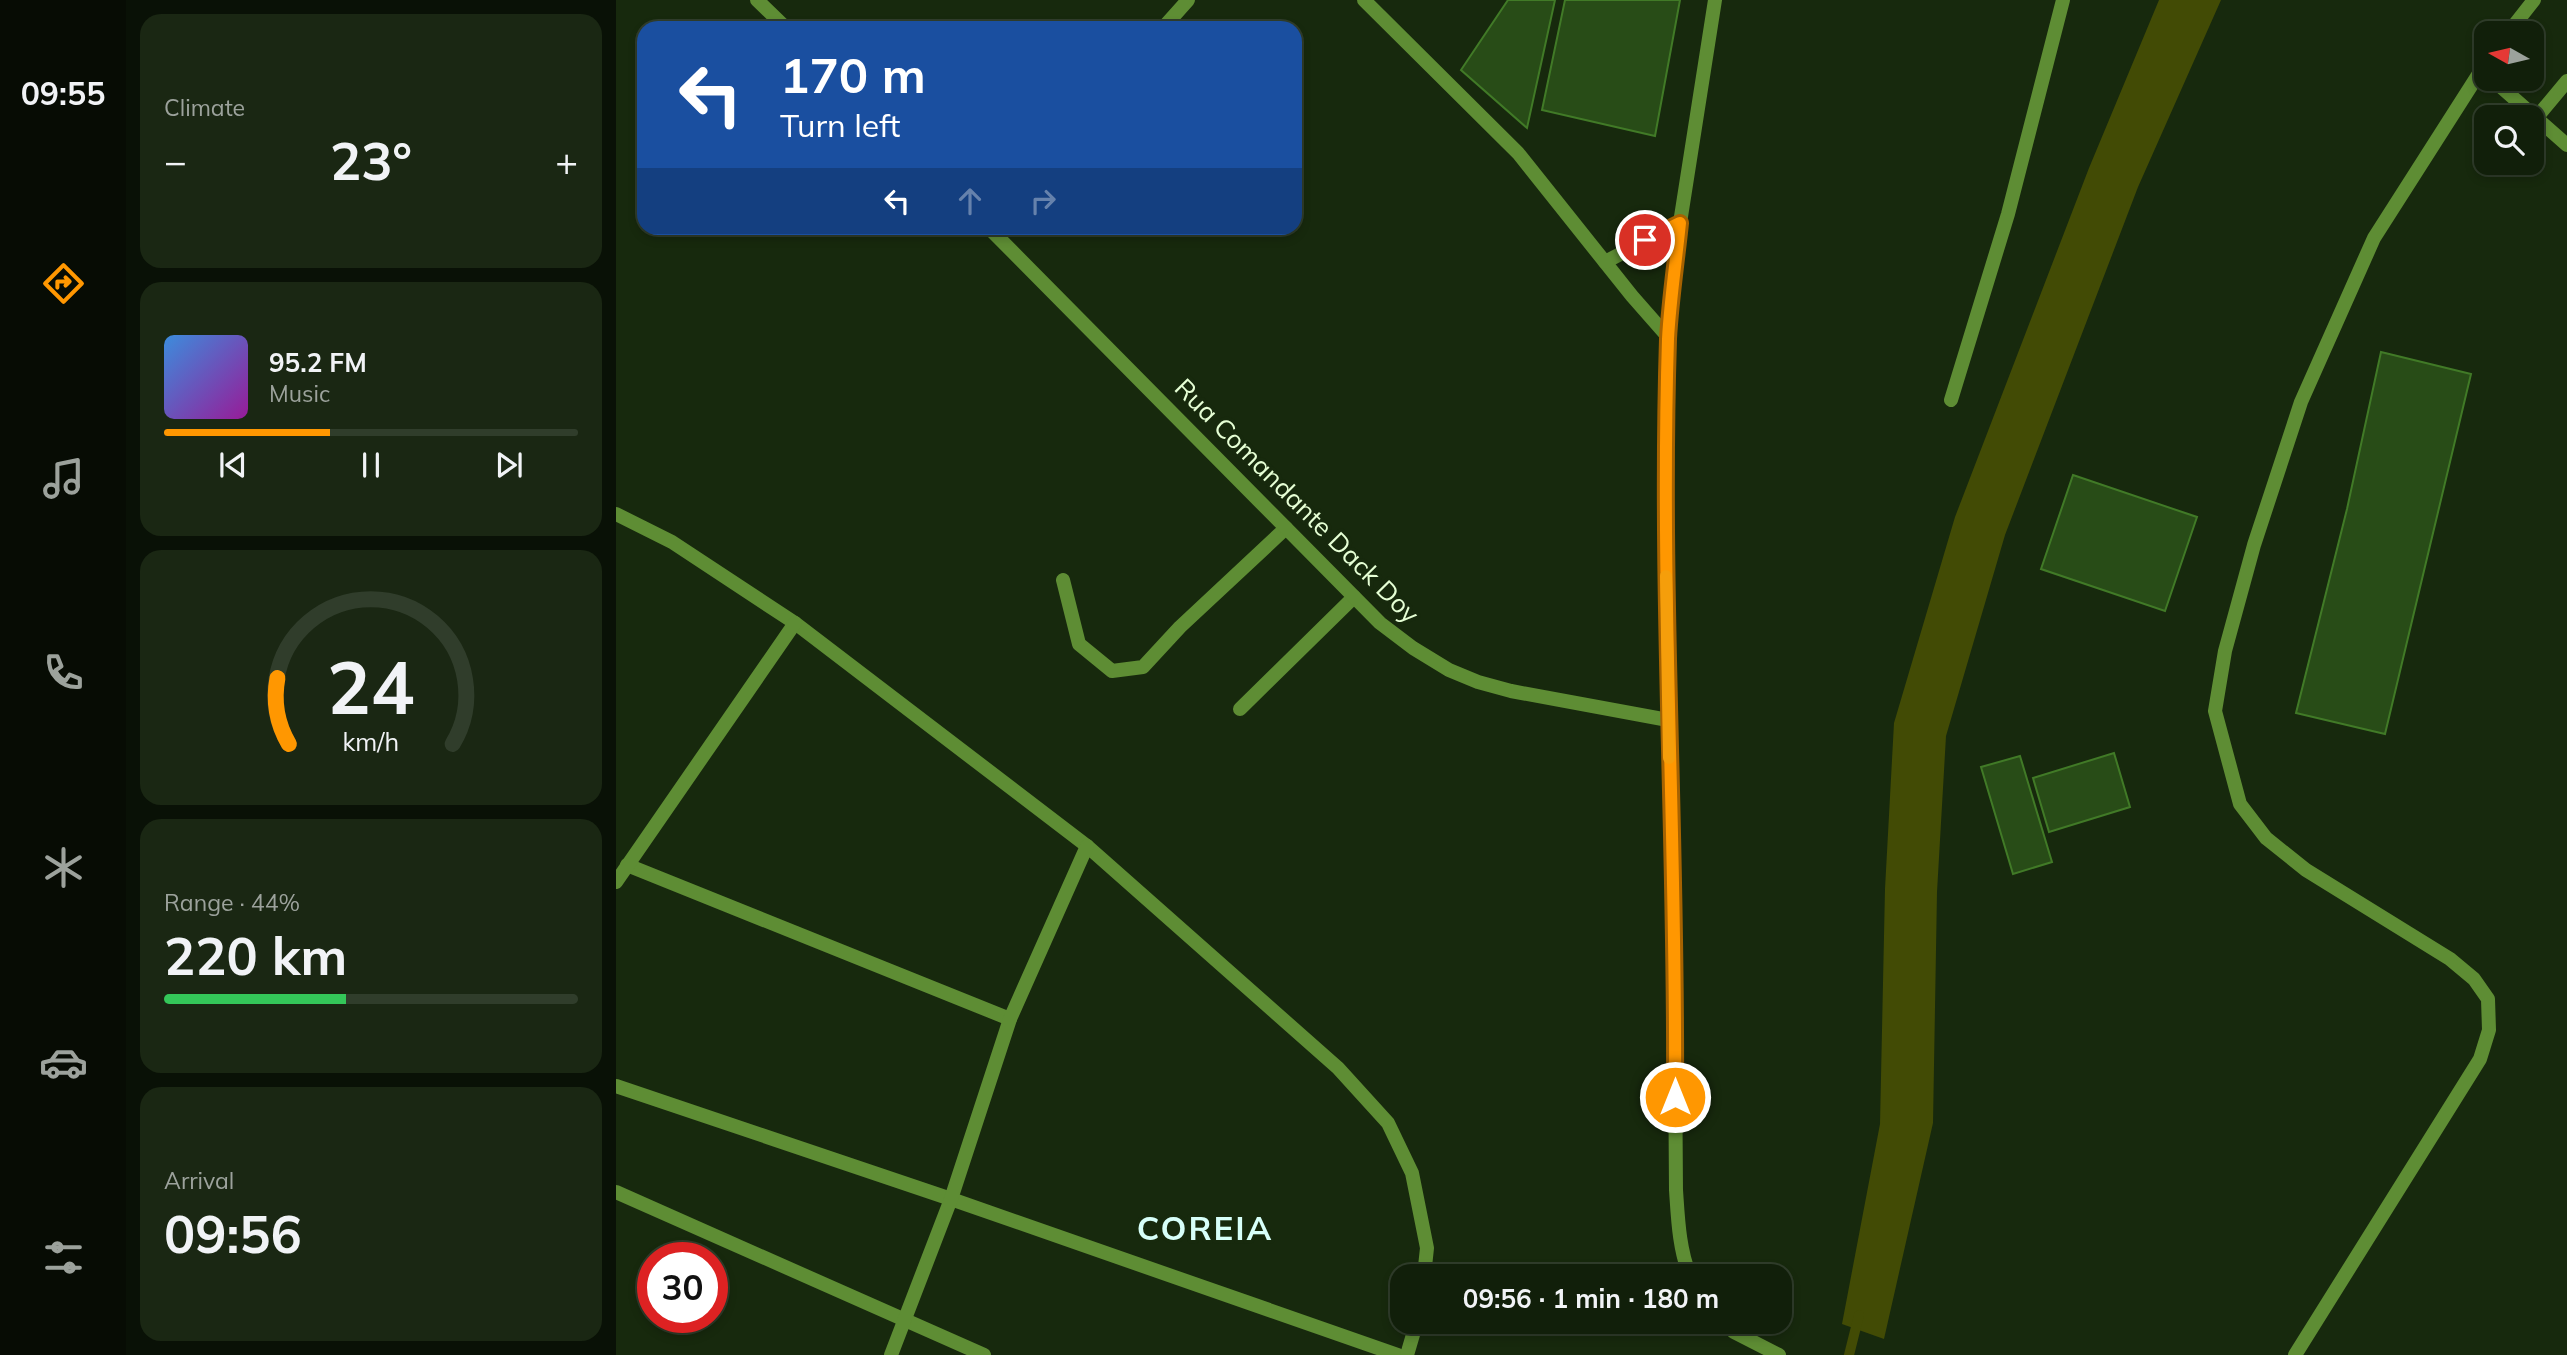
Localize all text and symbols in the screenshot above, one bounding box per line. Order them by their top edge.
north arrow [2474,21,2544,91]
map controls [2474,21,2544,175]
text: 170 m [780,44,926,105]
icon: left [665,49,756,140]
text: 09:55 [21,73,105,113]
text: Climate [164,93,245,122]
text: Turn left [780,105,900,145]
button: search [2474,105,2544,175]
text: 23° [330,128,412,193]
text: − [164,137,187,185]
text: + [555,137,578,185]
icon: left [878,182,916,220]
icon: ahead [951,182,989,220]
icon: right [1024,182,1062,220]
pin [1615,210,1675,270]
icon: arrive [1626,221,1664,259]
icon: directions [39,259,88,308]
text: 95.2 FM [269,346,367,379]
street label: Rua Comandante Dack Doy [1168,371,1427,630]
text: Music [269,379,330,408]
icon: previous [214,446,252,484]
icon: pause [352,446,390,484]
icon: next [490,446,528,484]
icon: music [39,454,88,503]
text: 24 [327,641,415,732]
icon: phone [39,648,88,697]
text: km/h [343,725,399,756]
icon: climate [39,843,88,892]
text: Range · 44% [164,888,300,917]
text: 220 km [164,923,347,988]
icon: car [39,1038,88,1087]
position arrow [1638,1060,1712,1134]
text: Arrival [164,1166,234,1195]
text: 09:56 [164,1201,302,1266]
district label: COREIA [1137,1207,1273,1248]
icon: filters [39,1233,88,1282]
speed limit sign: 30 [637,1242,728,1333]
text: 09:56 · 1 min · 180 m [1463,1282,1719,1315]

